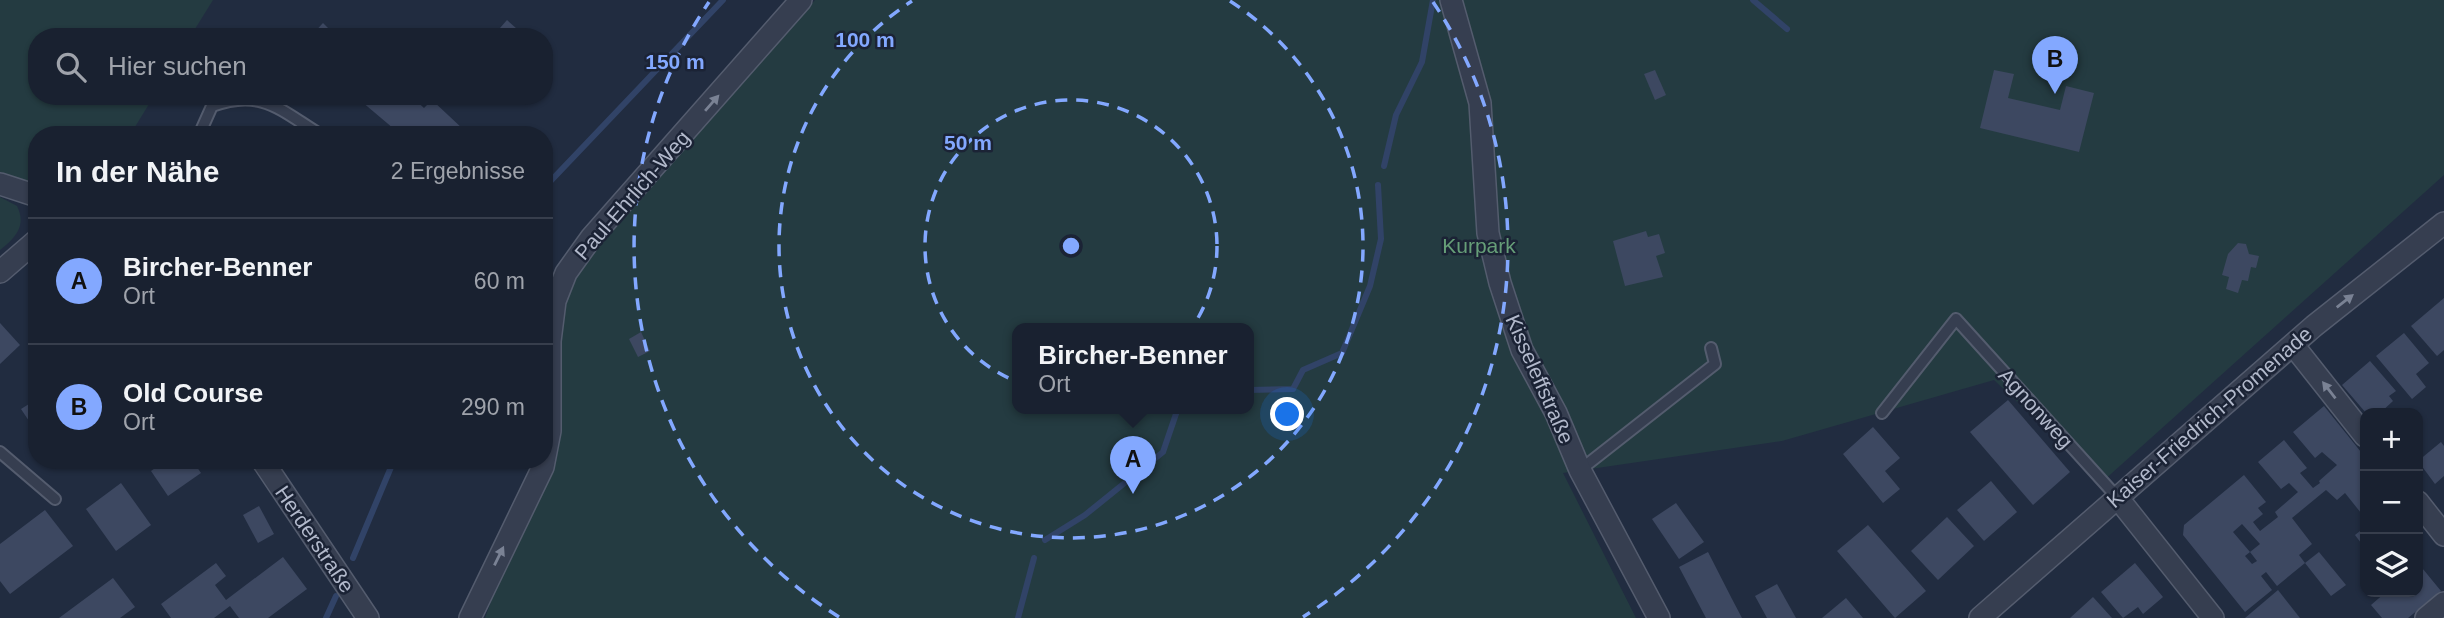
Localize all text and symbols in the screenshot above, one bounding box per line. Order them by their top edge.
search box [28,28,553,105]
text: 100 m [835,28,895,51]
pin: B [2032,36,2078,94]
icon: search [52,48,90,86]
text: 150 m [645,50,705,73]
text: Hier suchen [108,51,247,81]
one-way arrow [704,94,719,111]
street label: Paul-Ehrlich-Weg [570,126,694,264]
text: 50 m [944,131,992,154]
text: In der Nähe [56,155,219,188]
text: 2 Ergebnisse [391,158,525,184]
centre of rings [1059,234,1083,258]
park label: Kurpark [1442,234,1516,257]
text: Bircher-Benner [123,252,312,282]
text: A [71,268,87,294]
text: 60 m [474,268,525,294]
text: Ort [123,283,155,309]
one-way arrow [2337,294,2354,309]
street label: Kisseleffstraße [1501,311,1579,447]
street label: Kaiser-Friedrich-Promenade [2102,322,2316,512]
popup [1012,323,1254,414]
text: Bircher-Benner [1038,340,1228,370]
street label: Agnonweg [1994,363,2078,453]
text: Ort [1038,371,1070,397]
text: Old Course [123,378,263,408]
one-way arrow [2322,382,2337,400]
text: B [71,394,87,420]
text: 290 m [461,394,525,420]
your location [1270,397,1304,431]
map controls [2360,408,2423,597]
button: + [2360,408,2423,471]
text: Ort [123,409,155,435]
pin: A [1110,436,1156,494]
button: − [2360,471,2423,534]
street label: Herderstraße [271,481,359,597]
button: layers [2360,534,2423,597]
one-way arrow [493,546,505,566]

